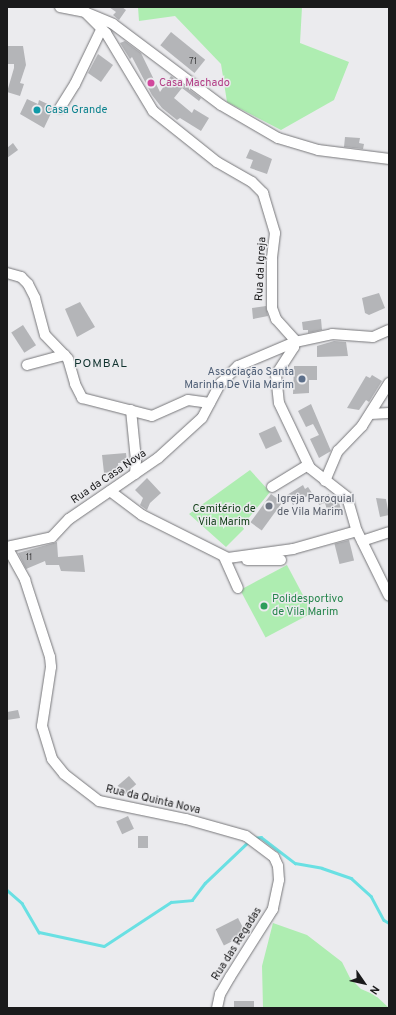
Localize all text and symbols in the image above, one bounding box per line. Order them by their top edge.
house number: 71 [189,57,197,67]
place label: Casa Machado [159,76,230,90]
marker: Casa Machado [146,78,156,88]
place label: Casa Grande [45,103,107,117]
marker: Casa Grande [32,105,42,115]
street label: Rua da Igreja [253,237,269,301]
district label: POMBAL [74,358,128,372]
place label: Associação Santa Marinha De Vila Marim [184,366,294,392]
marker: Associação Santa Marinha De Vila Marim [297,374,307,384]
street label: Rua da Casa Nova [69,447,149,507]
place label: Igreja Paroquial de Vila Marim [277,493,354,519]
marker: Igreja Paroquial de Vila Marim [264,501,274,511]
park label: Cemitério de Vila Marim [192,503,256,529]
house number: 11 [26,553,32,563]
place label: Polidesportivo de Vila Marim [272,593,343,619]
marker: Polidesportivo de Vila Marim [259,601,269,611]
street label: Rua da Quinta Nova [104,783,202,817]
street label: Rua das Regadas [209,905,265,983]
north arrow [344,963,384,1003]
text: N [366,983,382,997]

